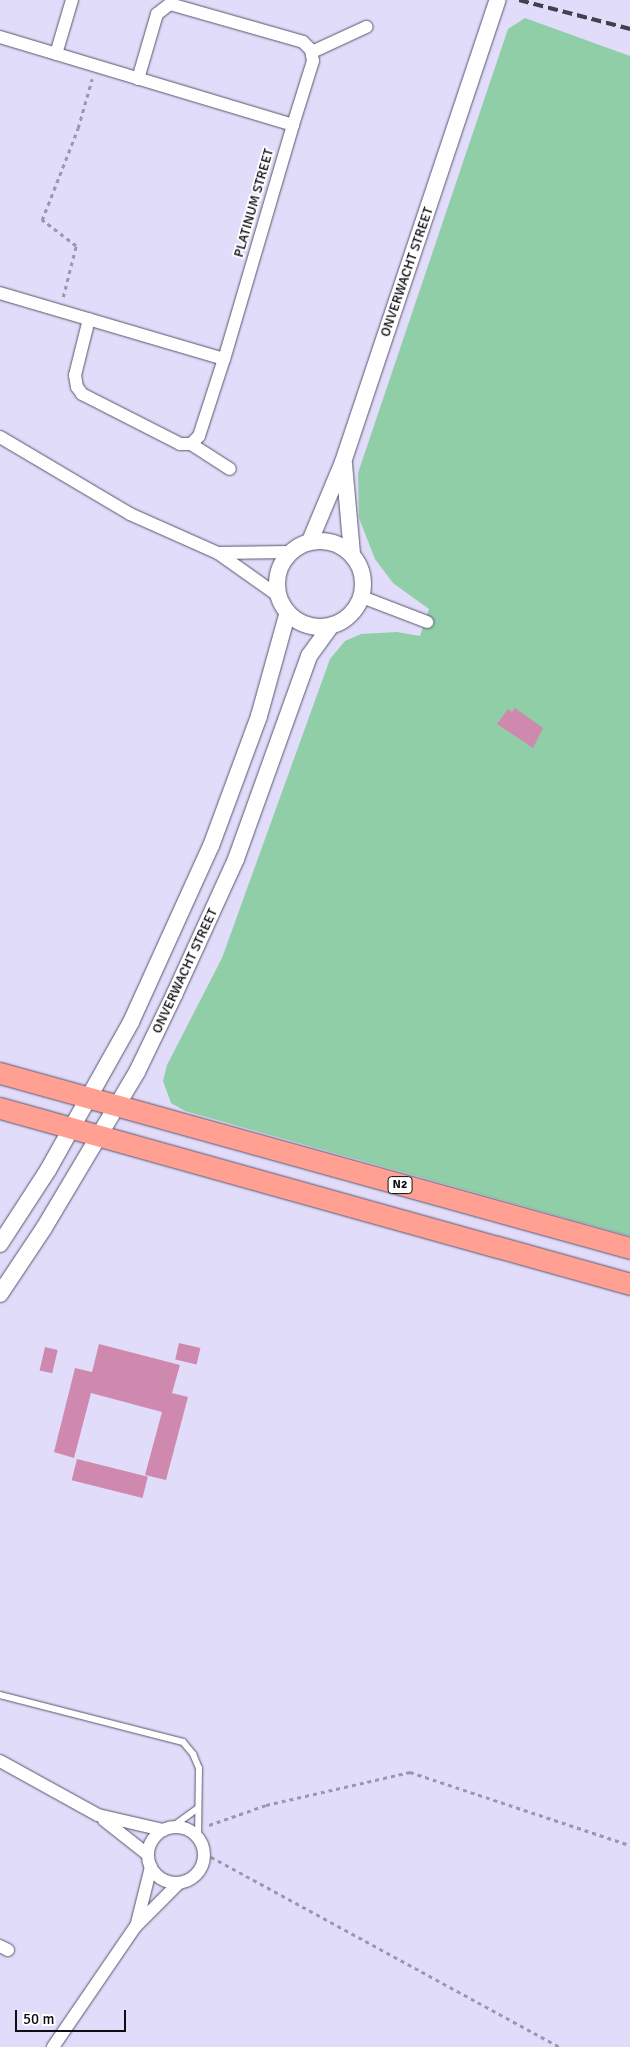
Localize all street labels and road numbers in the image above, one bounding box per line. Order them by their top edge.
street label: PLATINUM STREET [230,147,278,259]
street label: ONVERWACHT STREET [377,205,437,339]
street label: ONVERWACHT STREET [149,906,221,1036]
road number: N2 [388,1176,412,1194]

